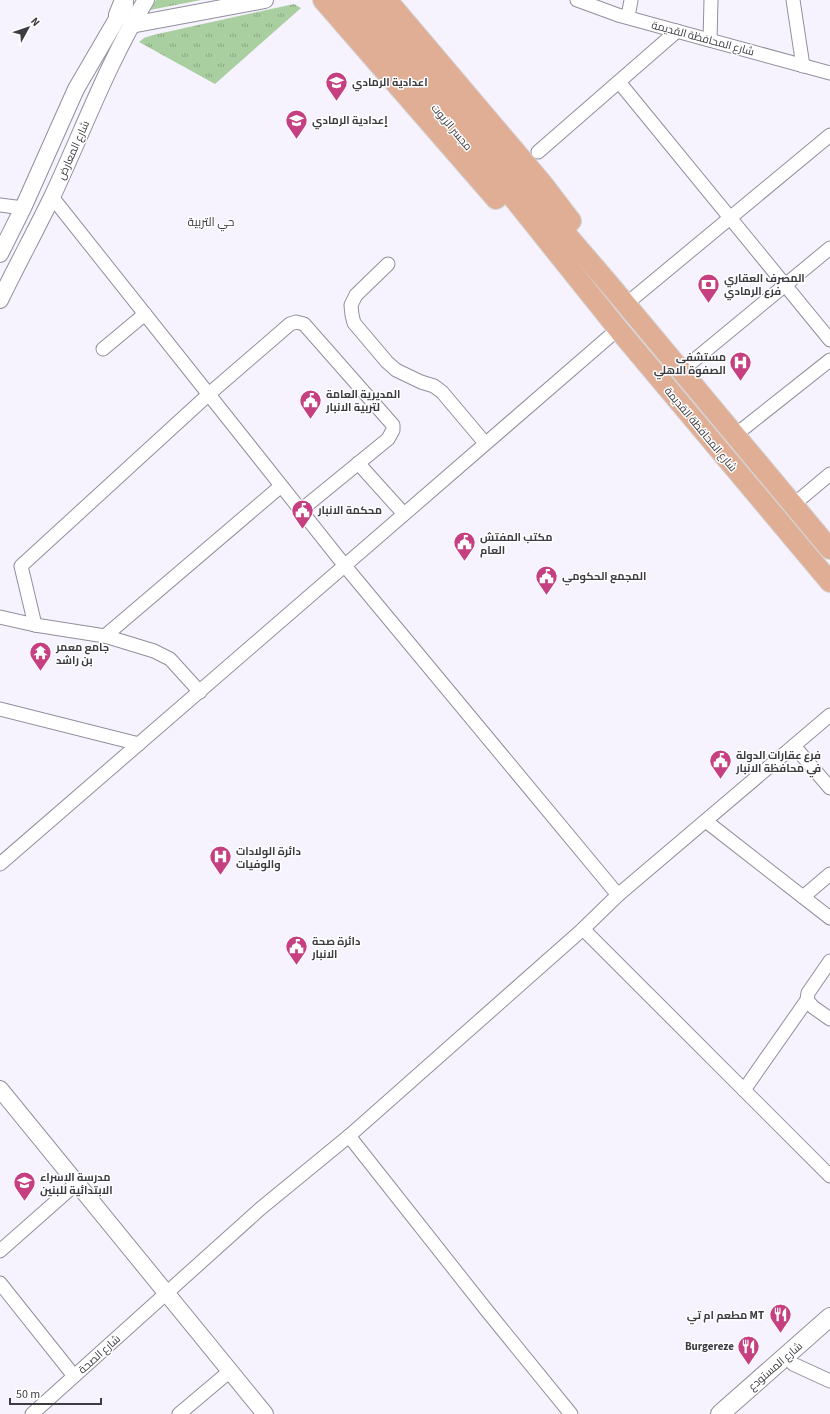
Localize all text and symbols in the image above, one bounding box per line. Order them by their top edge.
north arrow [8,8,48,48]
text: N [27,14,43,30]
street label: شارع المحافظة القديمة [650,18,756,59]
school or university icon: اعدادية الرمادي [323,69,349,102]
place label: اعدادية الرمادي [352,75,428,92]
street label: مجسر الزيوت [428,101,476,154]
school or university icon: إعدادية الرمادي [284,107,310,140]
place label: إعدادية الرمادي [312,113,388,130]
street label: شارع المعارض [54,118,93,182]
district label: حي التربية [188,214,235,232]
bank icon: المصرف العقاري فرع الرمادي [695,271,721,304]
place label: المصرف العقاري فرع الرمادي [724,271,805,301]
place label: مستشفى الصفوة الاهلي [654,350,726,380]
hospital icon: مستشفى الصفوة الاهلي [728,350,754,383]
street label: شارع المحافظة القديمة [661,384,740,475]
public building icon: المديرية العامة لتربية الانبار [297,387,323,420]
place label: المديرية العامة لتربية الانبار [325,387,400,415]
public building icon: محكمة الانبار [289,497,315,530]
place label: محكمة الانبار [317,503,382,518]
public building icon: مكتب المفتش العام [452,530,478,563]
place label: مكتب المفتش العام [480,530,553,558]
public building icon: المجمع الحكومي [533,563,559,596]
place label: المجمع الحكومي [562,569,646,586]
temple icon: جامع معمر بن راشد [28,640,54,673]
place label: جامع معمر بن راشد [55,640,109,668]
public building icon: فرع عقارات الدولة في محافظة الانبار [707,748,733,781]
place label: فرع عقارات الدولة في محافظة الانبار [735,748,821,778]
hospital icon: دائرة الولادات والوفيات [207,844,233,877]
place label: دائرة الولادات والوفيات [236,844,301,872]
public building icon: دائرة صحة الانبار [283,934,309,967]
place label: دائرة صحة الانبار [311,934,360,962]
school or university icon: مدرسة الاسراء الابتدائية للبنين [11,1170,37,1203]
place label: مدرسة الاسراء الابتدائية للبنين [40,1170,113,1198]
restaurant icon: مطعم ام تي MT [767,1302,793,1335]
place label: مطعم ام تي MT [687,1308,764,1325]
street label: شارع الصحة [75,1331,124,1377]
restaurant icon: Burgereze [736,1333,762,1366]
place label: Burgereze [685,1339,734,1354]
street label: شارع المستودع [745,1339,806,1394]
scale bar [10,1380,101,1406]
text: 50 m [16,1386,40,1403]

